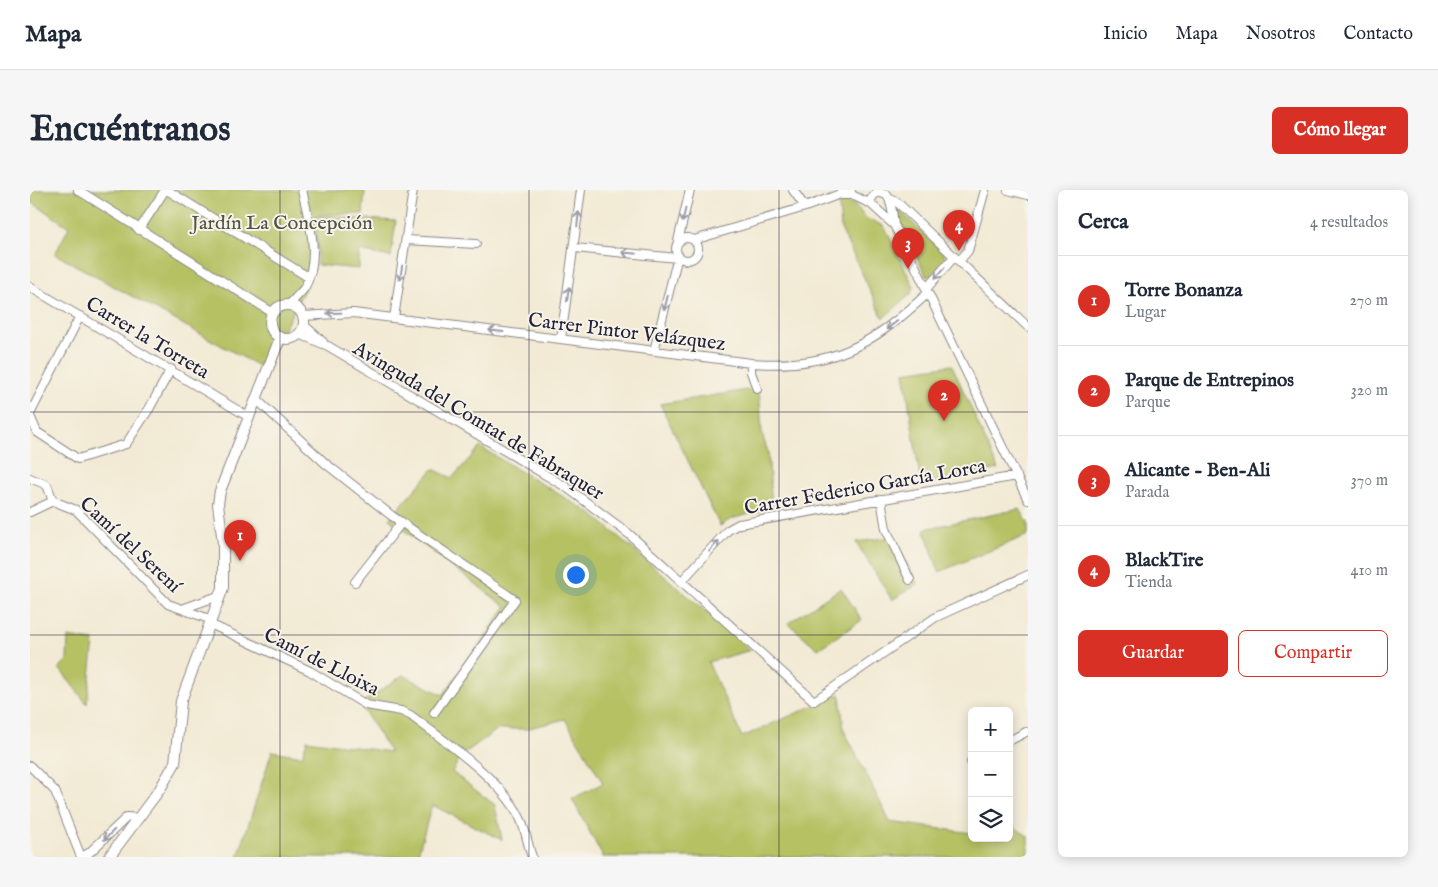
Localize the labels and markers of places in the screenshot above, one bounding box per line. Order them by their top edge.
pin: 4 [943,210,975,251]
pin: 3 [892,228,924,269]
pin: 2 [928,380,960,421]
pin: 1 [224,520,256,561]

